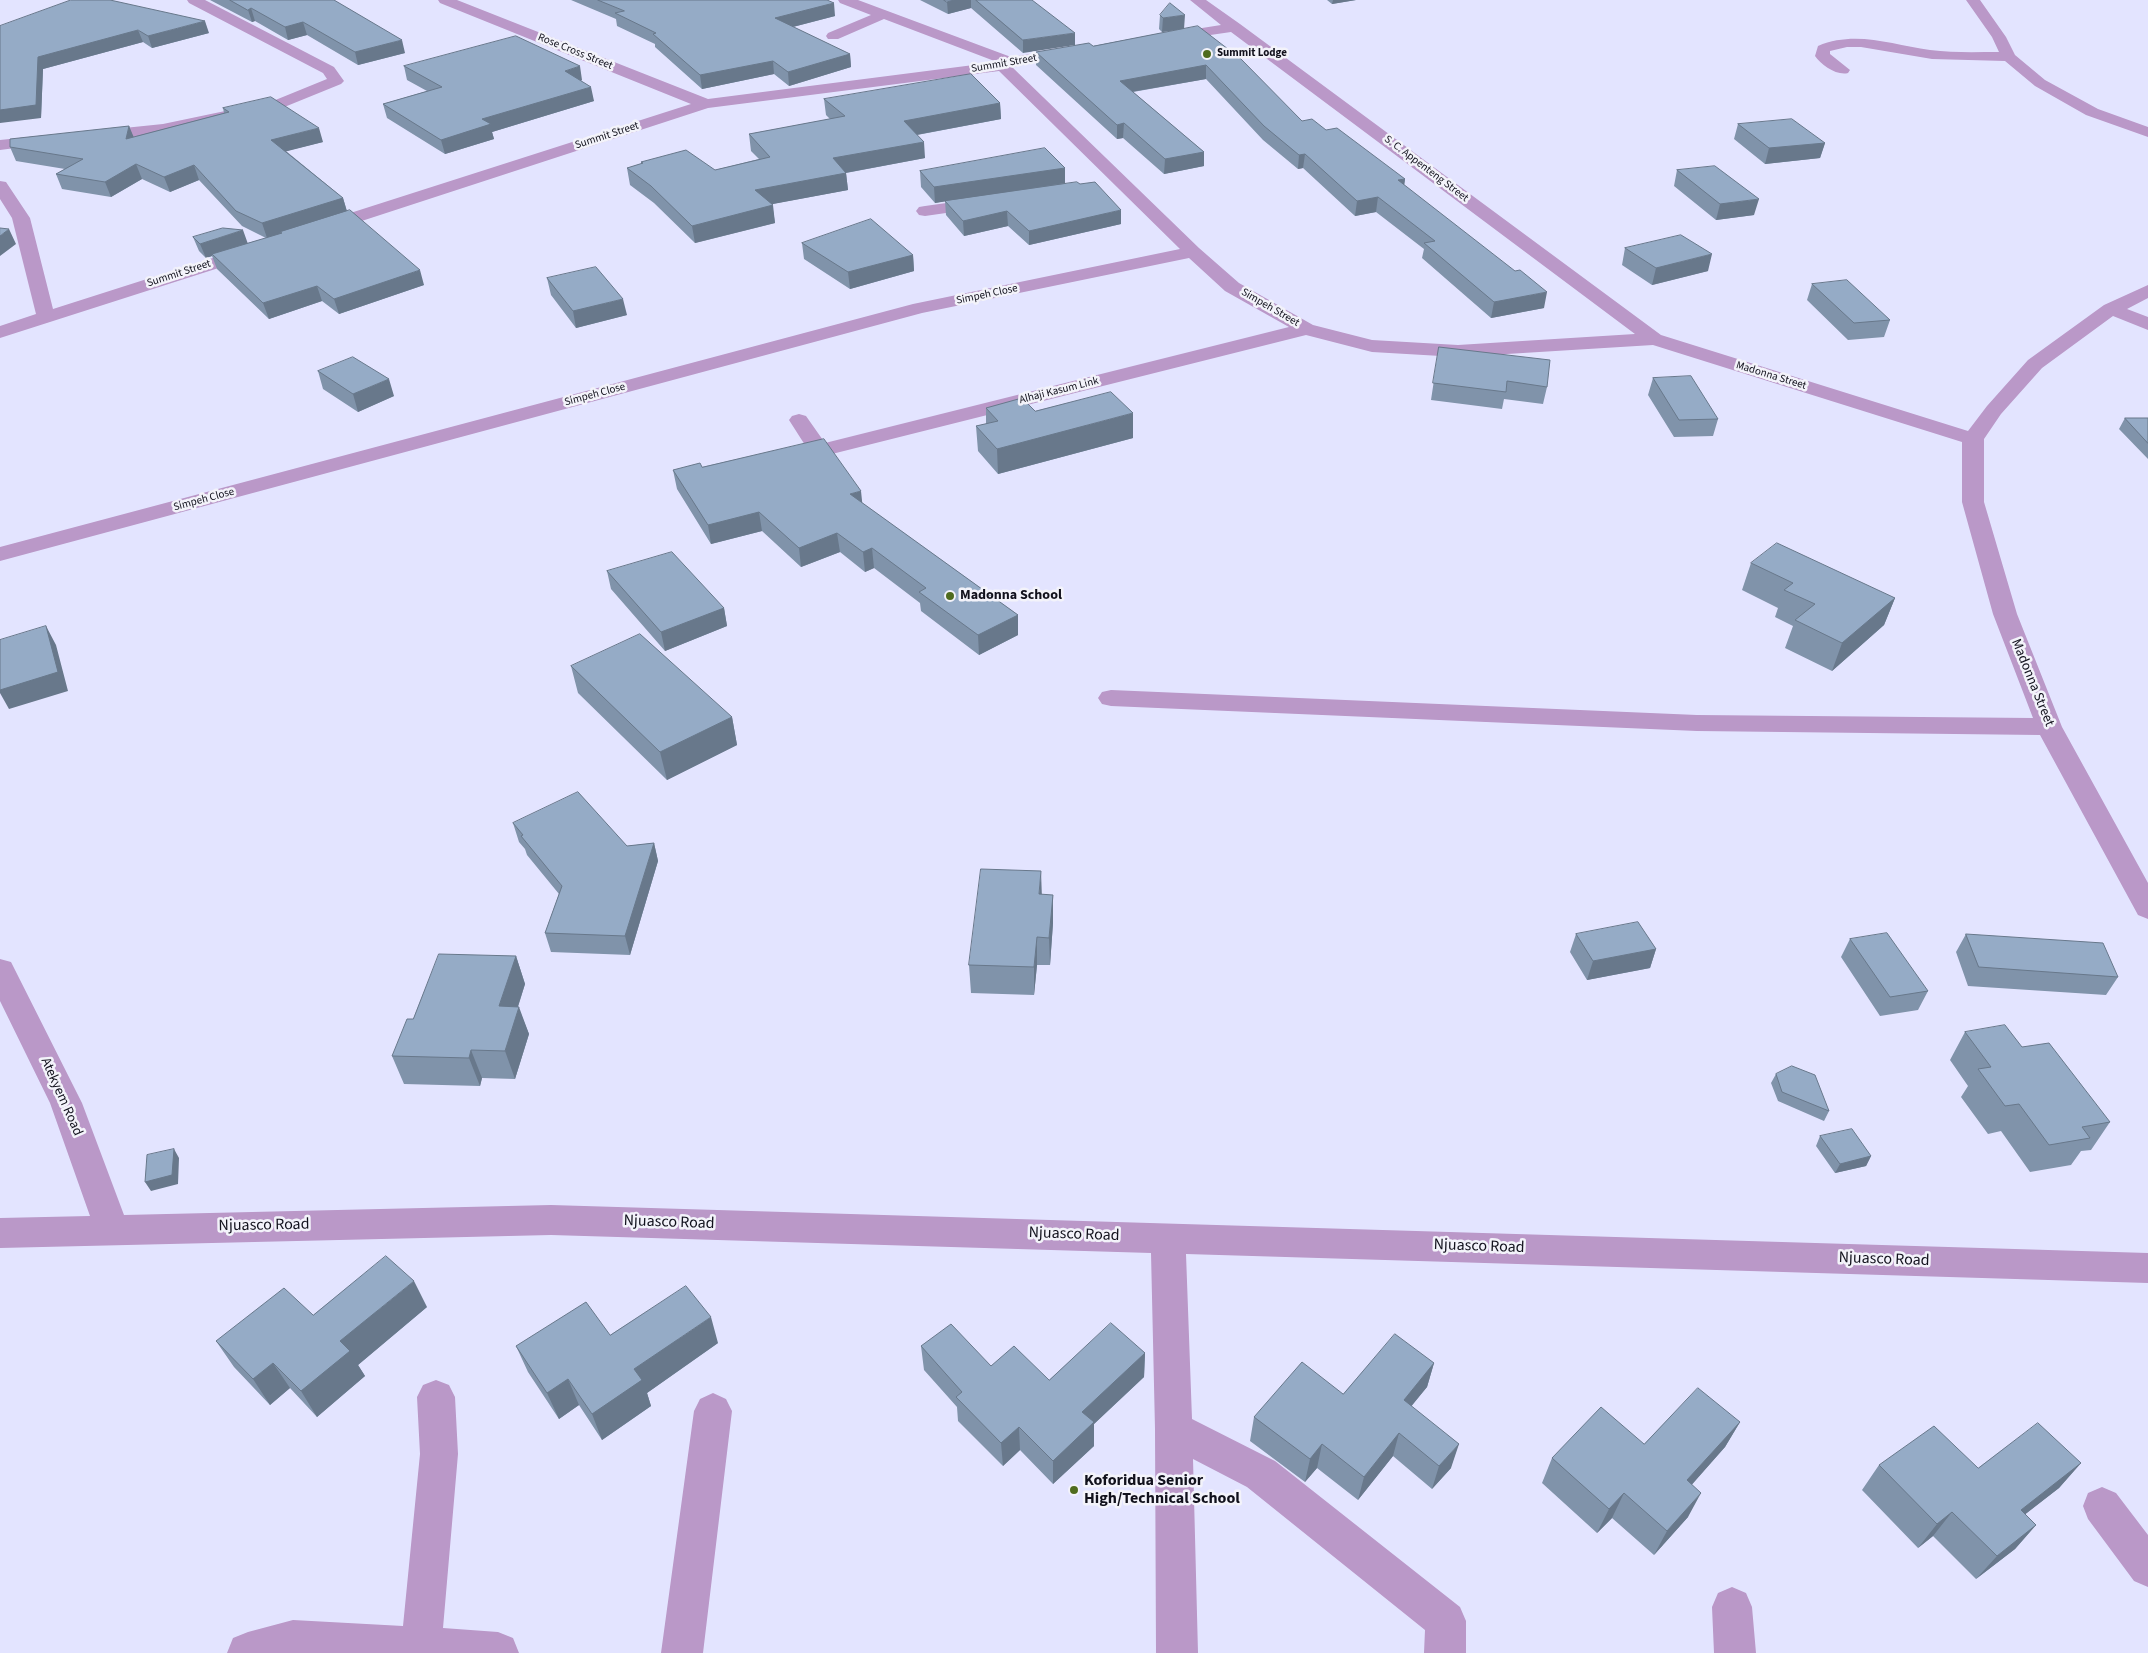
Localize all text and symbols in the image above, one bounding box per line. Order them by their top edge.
street label: Rose Cross Street [536,31,614,73]
place label: Summit Lodge [1217,47,1287,61]
marker: Summit Lodge [1201,48,1213,60]
street label: Summit Street [970,52,1038,76]
street label: Summit Street [573,119,641,153]
street label: S. C. Appenteng Street [1381,133,1471,205]
street label: Summit Street [145,257,213,291]
street label: Simpeh Close [955,282,1019,308]
street label: Simpeh Street [1239,286,1301,330]
street label: Madonna Street [1734,359,1808,393]
street label: Alhaji Kasum Link [1018,375,1100,407]
street label: Simpeh Close [563,381,627,409]
street label: Simpeh Close [172,486,236,514]
place label: Madonna School [960,588,1062,604]
marker: Madonna School [944,590,956,602]
street label: Madonna Street [2007,637,2057,729]
street label: Atekyem Road [36,1055,86,1139]
street label: Njuasco Road [623,1212,715,1234]
street label: Njuasco Road [218,1216,310,1236]
street label: Njuasco Road [1028,1224,1120,1246]
street label: Njuasco Road [1433,1236,1525,1258]
street label: Njuasco Road [1838,1249,1930,1271]
place label: Koforidua Senior High/Technical School [1084,1471,1240,1509]
marker: Koforidua Senior High/Technical School [1068,1484,1080,1496]

